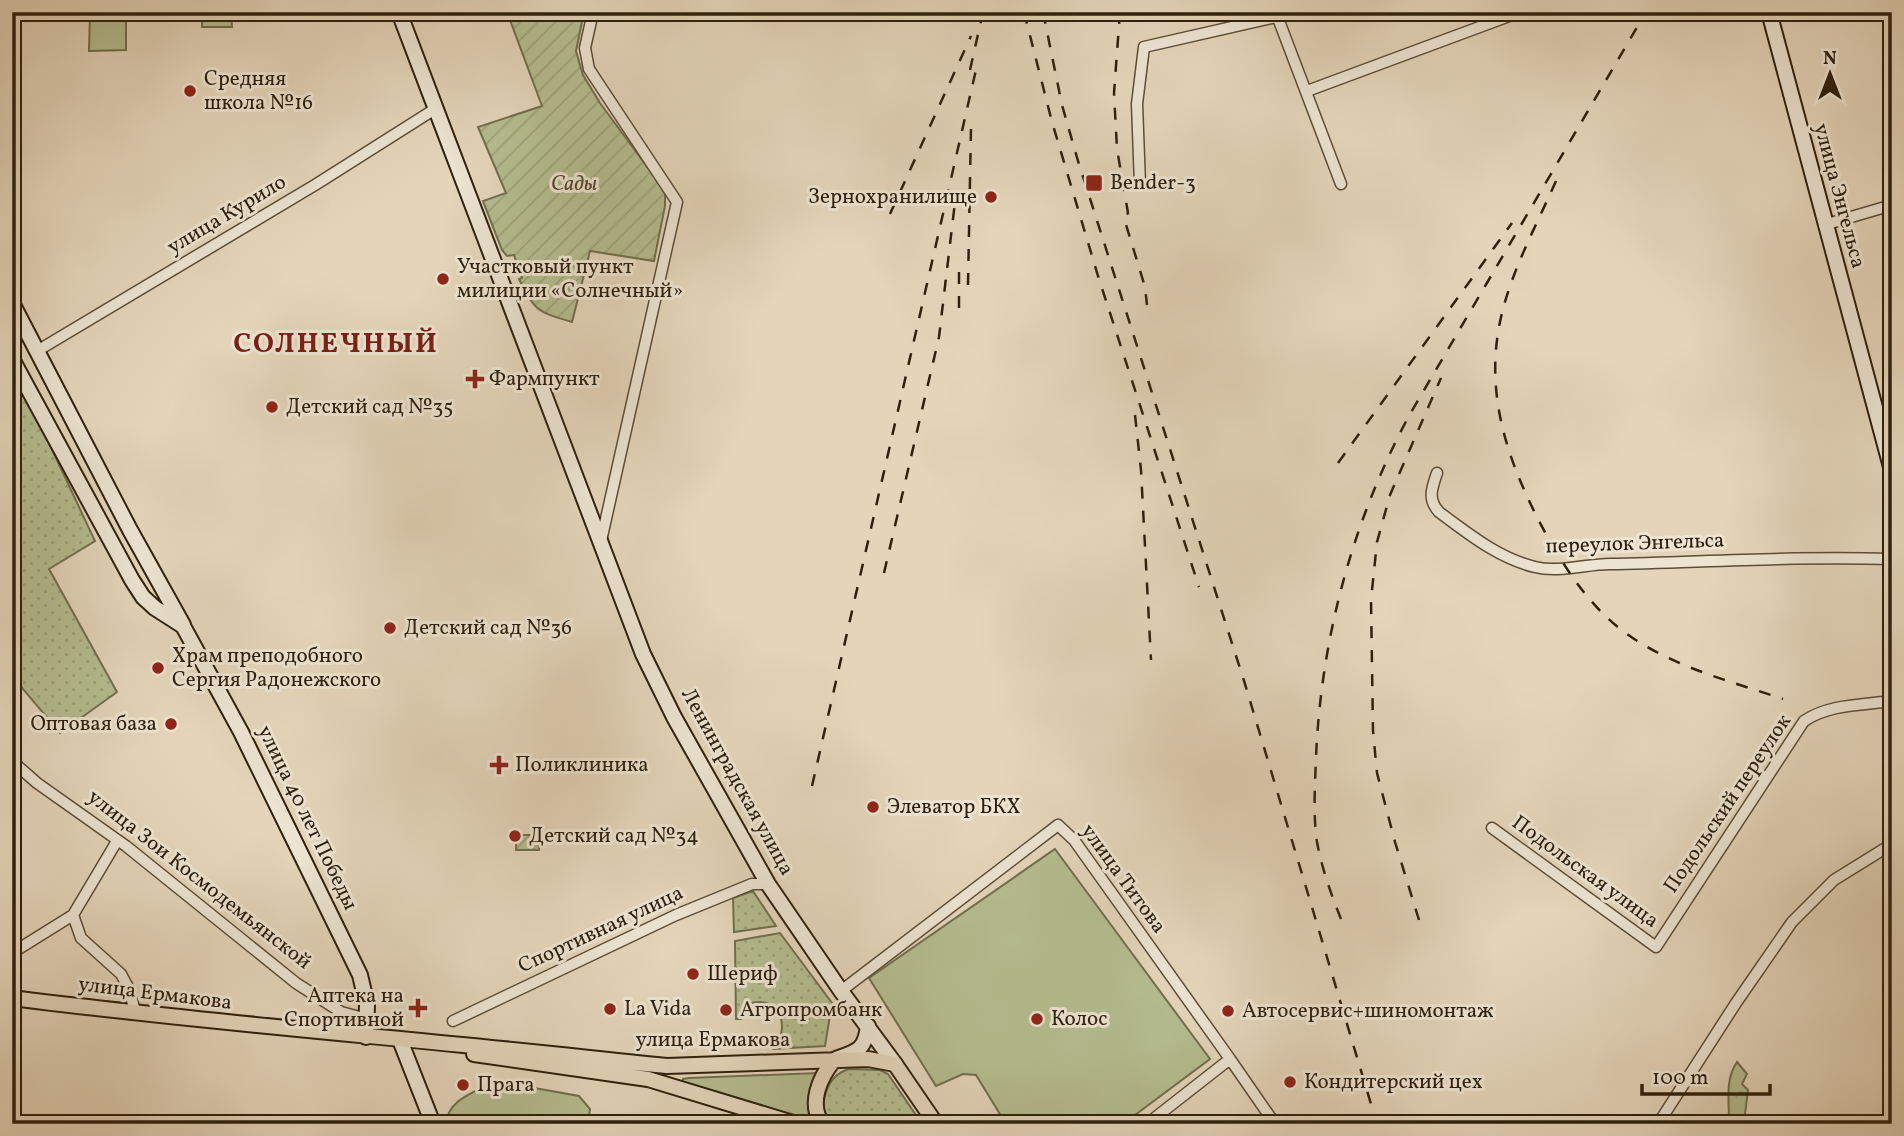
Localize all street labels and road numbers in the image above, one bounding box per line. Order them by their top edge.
street label: улица Энгельса [1806,120,1872,272]
street label: улица Курило [162,168,292,262]
street label: переулок Энгельса [1545,526,1725,562]
street label: Ленинградская улица [673,683,801,881]
street label: Подольский переулок [1657,709,1799,899]
street label: улица 40 лет Победы [250,721,364,915]
street label: улица Зои Космодемьянской [81,783,317,977]
street label: Подольская улица [1505,809,1665,935]
street label: улица Титова [1073,818,1173,940]
street label: Спортивная улица [514,879,688,981]
street label: улица Ермакова [76,970,234,1018]
street label: улица Ермакова [635,1026,791,1055]

